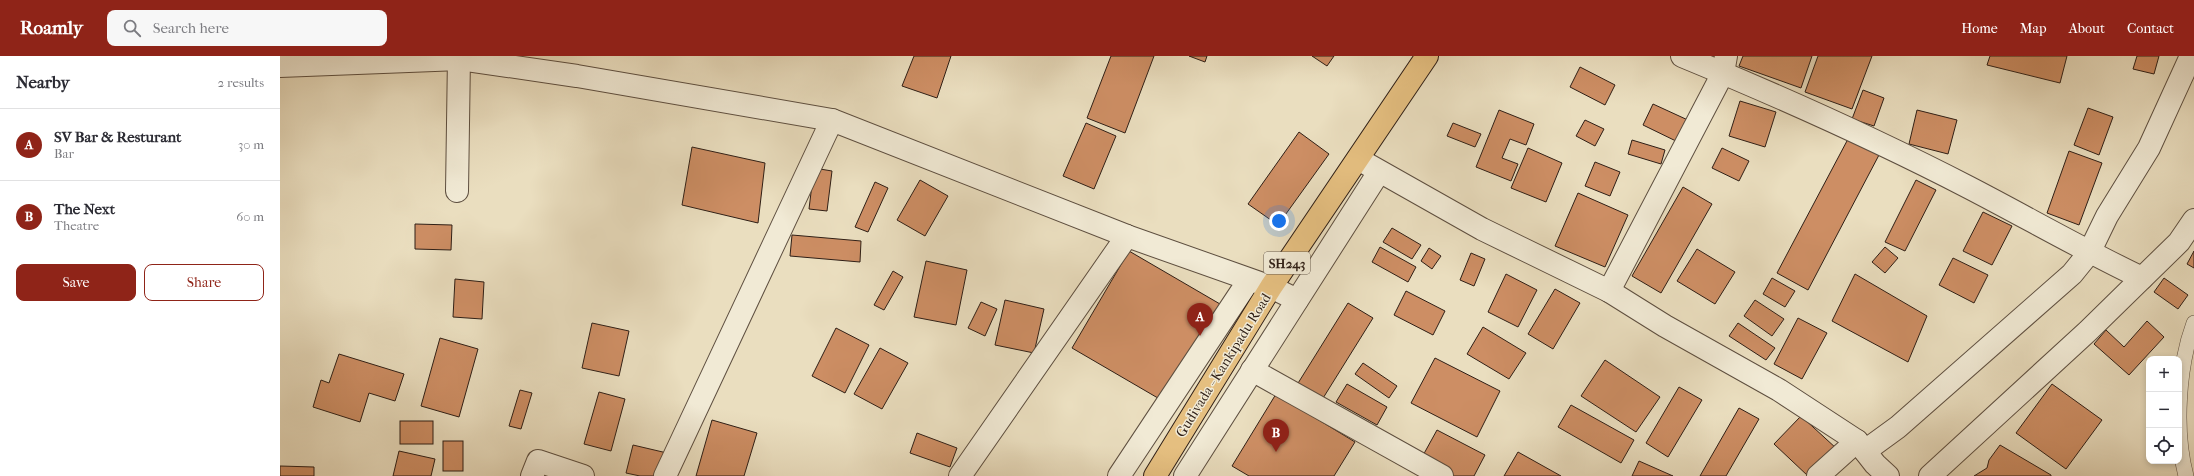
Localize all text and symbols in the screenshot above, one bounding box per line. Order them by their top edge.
search box [107,10,387,46]
text: Roamly [20,17,83,39]
icon: search [121,17,143,39]
text: Search here [153,19,229,37]
text: Home [1961,20,1998,37]
text: Map [2020,20,2047,37]
text: About [2069,20,2105,37]
text: Contact [2127,20,2174,37]
text: Nearby [16,72,70,92]
text: 2 results [218,75,264,90]
text: SV Bar & Resturant [54,128,181,146]
text: A [25,137,33,152]
text: 30 m [238,137,264,152]
text: Bar [54,146,74,161]
text: The Next [54,200,115,218]
text: B [25,209,33,224]
text: 60 m [236,209,264,224]
your location [1269,211,1289,231]
text: Theatre [54,218,99,233]
road number: SH243 [1264,252,1310,274]
button: Save [16,264,136,301]
button: Share [144,264,264,301]
street label: Gudivada - Kankipadu Road [1172,290,1275,440]
pin: A [1187,303,1213,336]
map controls [2146,356,2182,464]
button: + [2146,356,2182,392]
button: − [2146,392,2182,428]
pin: B [1263,419,1289,452]
button: locate [2146,428,2182,464]

